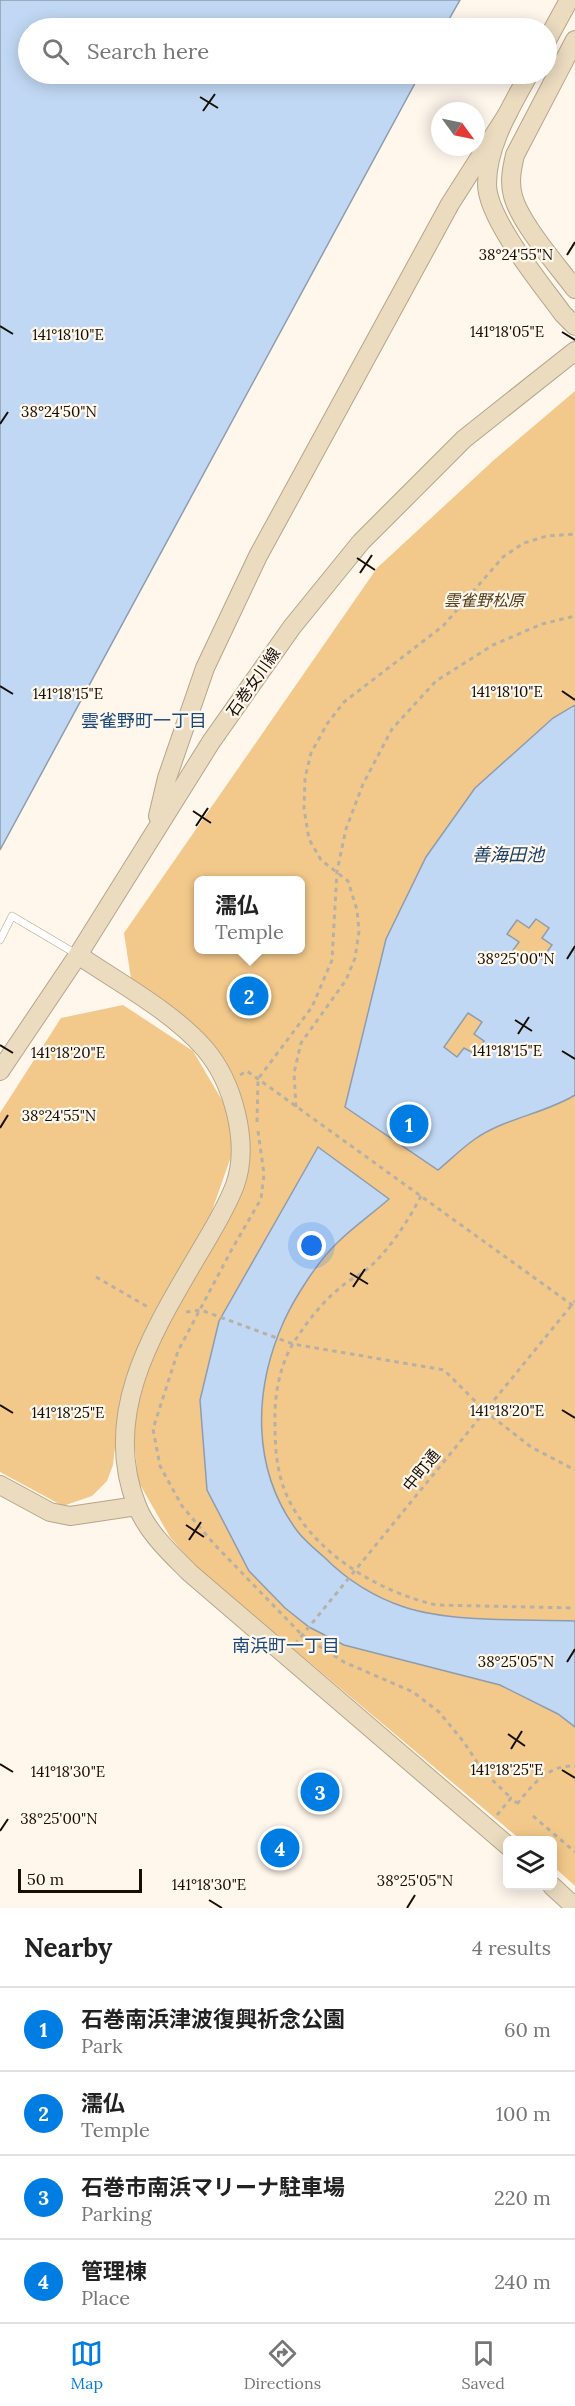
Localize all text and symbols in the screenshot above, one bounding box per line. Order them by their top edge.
search box [18,18,557,84]
icon: search [39,35,72,68]
text: Search here [87,37,209,65]
north arrow [431,102,485,156]
text: 38°24'55"N [479,245,553,264]
text: 141°18'05"E [470,322,544,341]
text: 141°18'10"E [32,325,104,344]
text: 38°24'50"N [21,402,97,421]
park label: 雲雀野松原 [444,590,527,610]
street label: 石巻女川線 [222,643,284,721]
text: 141°18'10"E [471,682,543,701]
text: 141°18'15"E [33,684,103,703]
district label: 雲雀野町一丁目 [81,709,207,732]
water label: 善海田池 [472,843,546,866]
popup [194,876,305,954]
text: 濡仏 [215,891,259,919]
text: Temple [215,919,284,944]
text: 38°25'00"N [477,949,555,968]
pin: 2 [230,974,268,1018]
text: 141°18'15"E [472,1041,542,1060]
text: 141°18'20"E [31,1043,105,1062]
pin: 1 [390,1102,428,1146]
text: 38°24'55"N [22,1106,96,1125]
your location [297,1231,326,1260]
text: 141°18'20"E [470,1401,544,1420]
text: 141°18'25"E [32,1403,104,1422]
street label: 中町通 [398,1445,444,1495]
district label: 南浜町一丁目 [232,1634,340,1657]
text: 38°25'05"N [478,1652,554,1671]
text: 141°18'25"E [471,1760,543,1779]
text: 141°18'30"E [31,1762,105,1781]
pin: 3 [300,1770,340,1814]
text: 38°25'00"N [20,1809,98,1828]
pin: 4 [260,1826,300,1870]
map controls [503,1836,557,1890]
button: layers [503,1836,557,1890]
scale bar [18,1866,142,1894]
text: 50 m [27,1869,64,1889]
text: 38°25'05"N [377,1871,453,1890]
text: 141°18'30"E [172,1875,246,1894]
text: Nearby [24,1931,112,1964]
text: 4 results [472,1935,551,1960]
text: 石巻南浜津波復興祈念公園 [81,2005,345,2033]
text: 1 [39,2017,48,2042]
text: 60 m [504,2017,551,2042]
text: Park [81,2033,123,2058]
text: 濡仏 [81,2089,125,2117]
text: 2 [38,2101,49,2126]
text: 100 m [496,2101,551,2126]
text: Temple [81,2117,150,2142]
text: 石巻市南浜マリーナ駐車場 [81,2173,345,2201]
text: 3 [38,2185,49,2210]
text: 220 m [494,2185,551,2210]
text: Parking [81,2201,151,2226]
text: 管理棟 [81,2257,147,2285]
text: 4 [38,2269,49,2294]
text: 240 m [494,2269,551,2294]
text: Place [81,2285,130,2310]
tab: Map [70,2337,103,2393]
tab: Directions [244,2337,321,2393]
tab: Saved [461,2337,505,2393]

